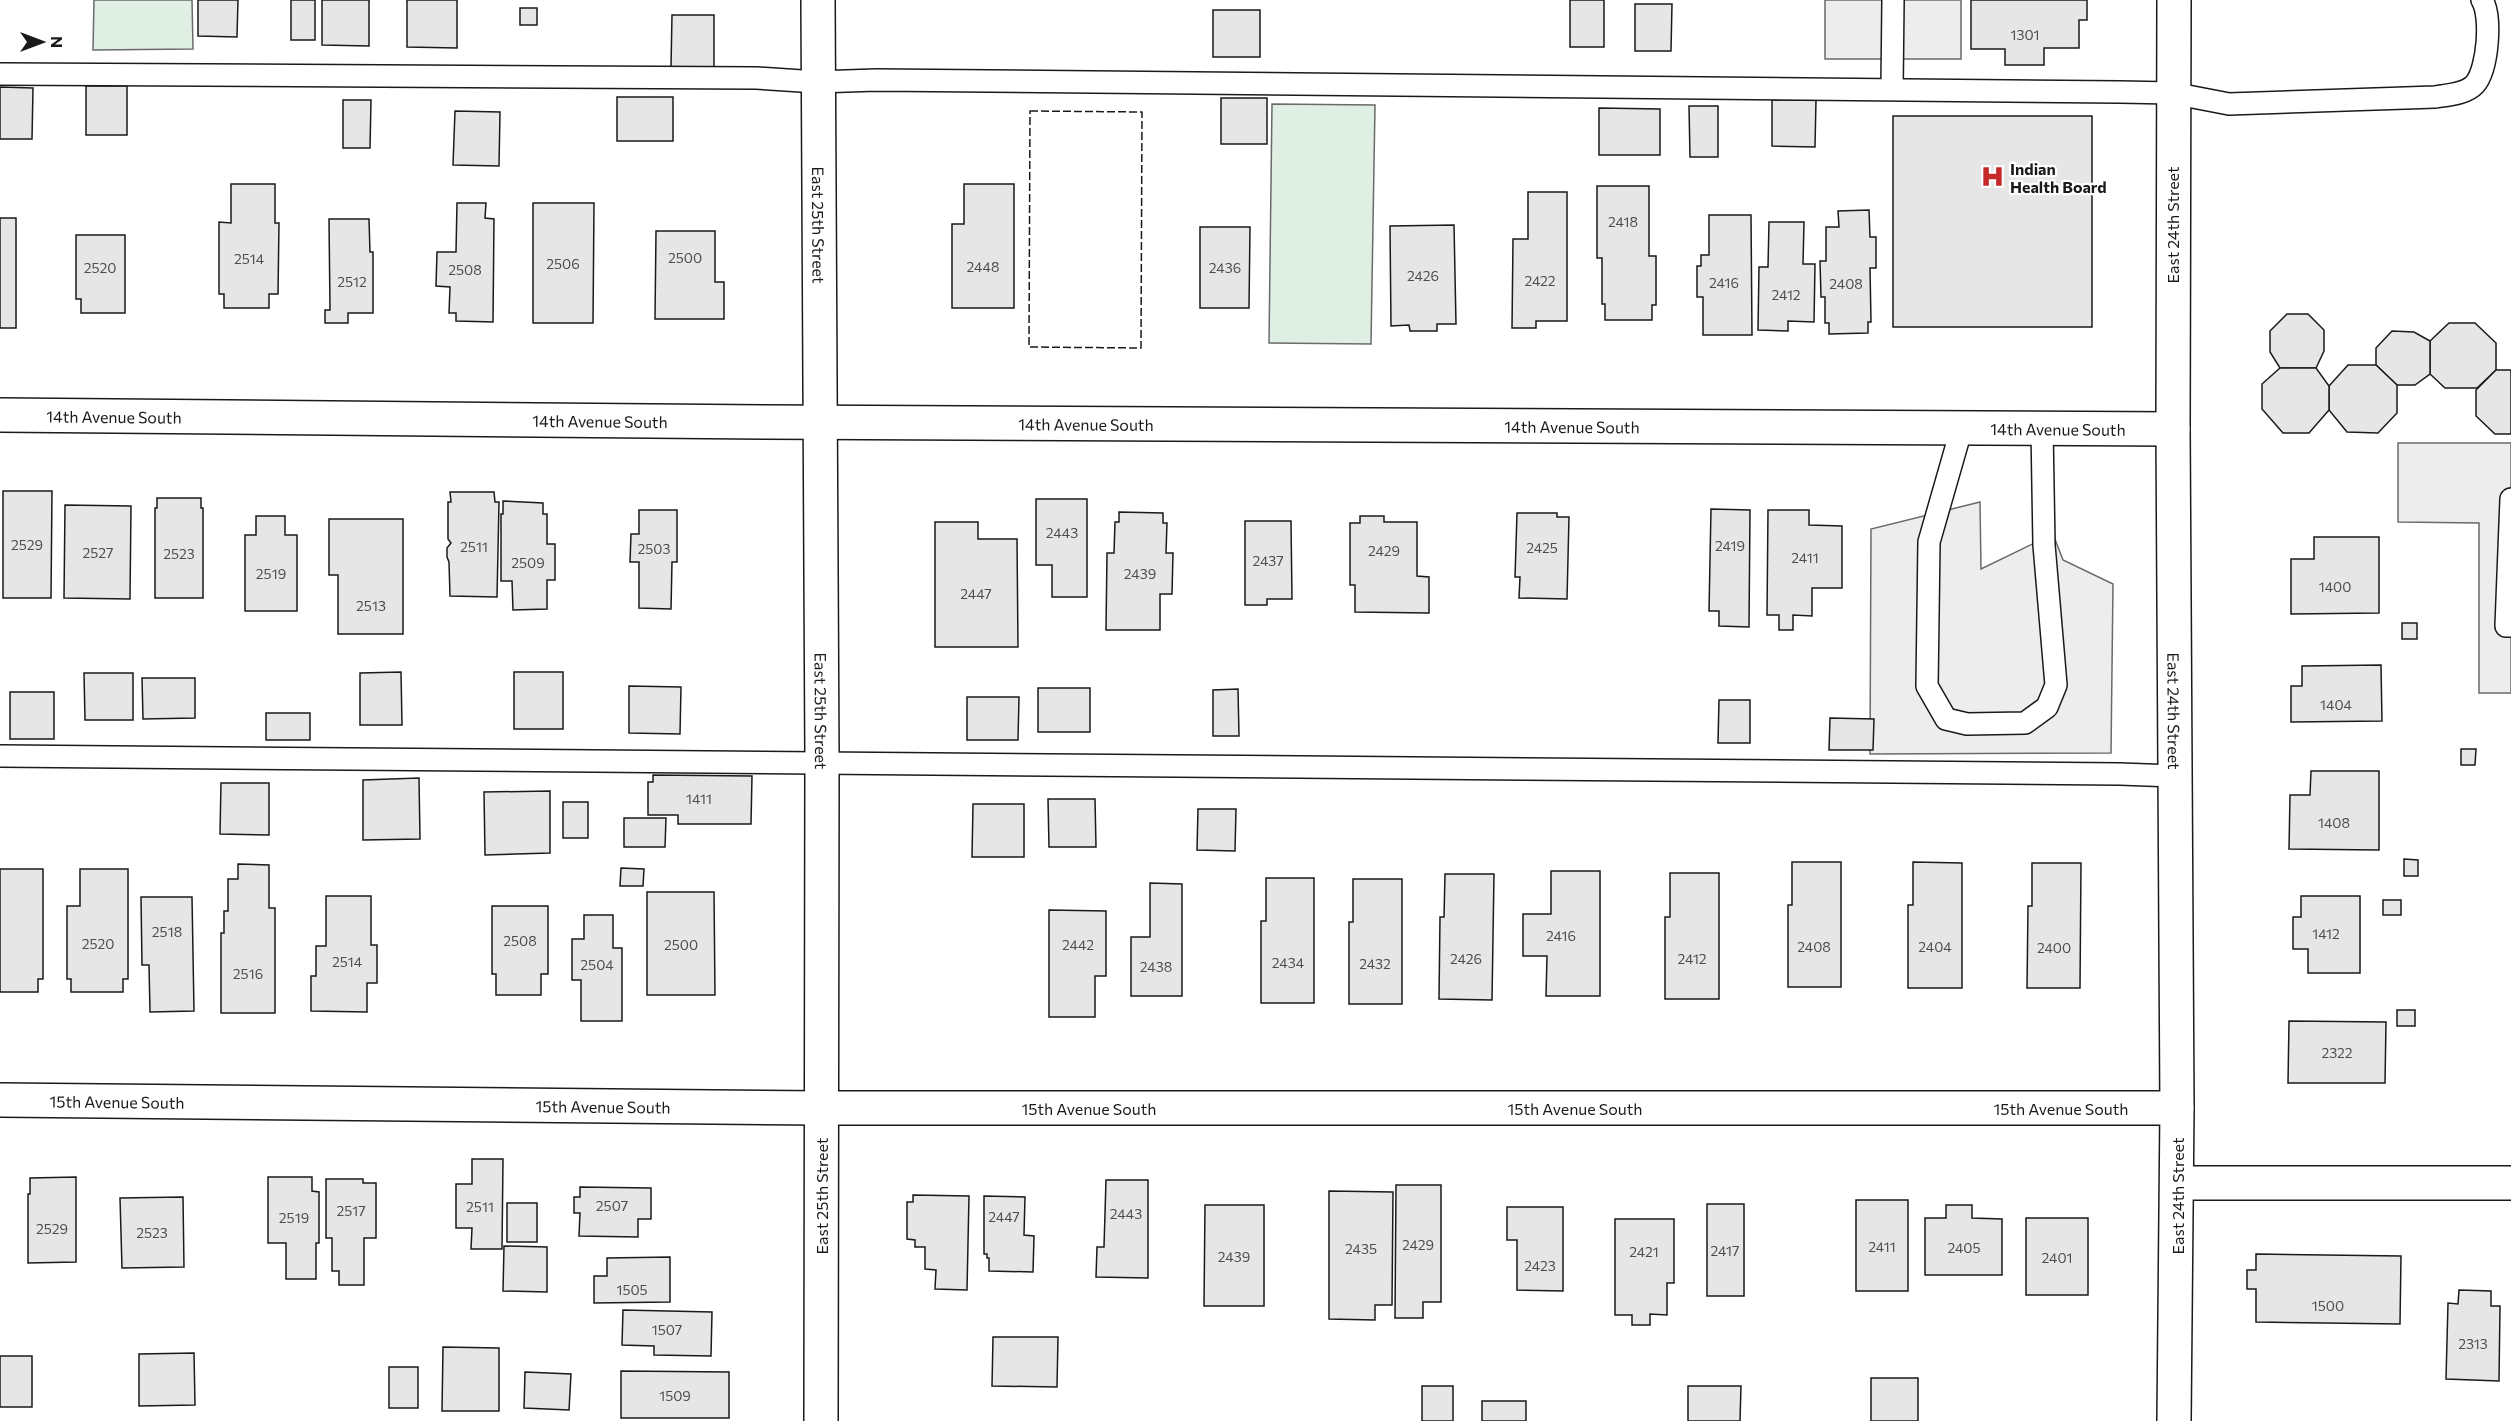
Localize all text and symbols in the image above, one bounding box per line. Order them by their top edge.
north arrow [12,12,72,72]
house number: 1301 [2010,26,2040,43]
text: N [48,36,67,48]
place label: Indian Health Board [2010,159,2107,196]
hospital icon: Indian Health Board [1979,164,2005,190]
street label: East 25th Street [809,166,829,284]
street label: East 24th Street [2163,166,2182,283]
house number: 2418 [1608,213,1638,230]
house number: 2500 [668,249,702,266]
house number: 2514 [234,250,265,267]
house number: 2506 [546,255,580,272]
house number: 2448 [967,258,999,275]
house number: 2520 [84,259,116,276]
house number: 2436 [1209,259,1241,276]
house number: 2508 [448,261,482,278]
house number: 2426 [1407,267,1439,284]
house number: 2422 [1524,272,1556,289]
house number: 2512 [337,273,367,290]
house number: 2416 [1709,274,1739,291]
house number: 2408 [1829,275,1863,292]
house number: 2412 [1771,286,1801,303]
street label: 14th Avenue South [46,406,182,426]
street label: 14th Avenue South [532,410,668,431]
street label: 14th Avenue South [1018,414,1154,433]
street label: 14th Avenue South [1504,416,1640,436]
street label: 14th Avenue South [1990,419,2126,438]
house number: 2443 [1046,524,1078,541]
house number: 2529 [11,536,43,553]
house number: 2419 [1715,537,1745,554]
house number: 2511 [460,538,488,555]
house number: 2425 [1526,539,1558,556]
house number: 2503 [638,540,670,557]
house number: 2429 [1368,542,1400,559]
house number: 2527 [83,544,113,561]
house number: 2523 [163,545,195,562]
house number: 2411 [1791,549,1819,566]
house number: 2437 [1252,552,1284,569]
house number: 2509 [511,554,545,571]
house number: 2519 [256,565,286,582]
house number: 2439 [1124,565,1156,582]
house number: 1400 [2319,578,2351,595]
house number: 2447 [960,585,992,602]
house number: 2513 [356,597,386,614]
street label: East 25th Street [812,652,832,770]
street label: East 24th Street [2165,652,2185,770]
house number: 1404 [2320,696,2353,713]
house number: 1411 [686,790,712,807]
house number: 1408 [2318,814,2350,831]
house number: 2518 [152,923,182,940]
house number: 1412 [2312,925,2340,942]
house number: 2416 [1546,927,1576,944]
house number: 2508 [503,932,537,949]
house number: 2520 [82,935,114,952]
house number: 2500 [664,936,698,953]
house number: 2442 [1062,936,1094,953]
house number: 2408 [1797,938,1831,955]
house number: 2404 [1918,938,1952,955]
house number: 2400 [2037,939,2071,956]
house number: 2426 [1450,950,1482,967]
house number: 2412 [1677,950,1707,967]
house number: 2514 [332,953,363,970]
house number: 2434 [1272,954,1305,971]
house number: 2432 [1359,955,1391,972]
house number: 2504 [580,956,614,973]
house number: 2438 [1140,958,1172,975]
house number: 2516 [233,965,263,982]
house number: 2322 [2321,1044,2353,1061]
street label: 15th Avenue South [49,1091,185,1111]
street label: 15th Avenue South [535,1096,671,1116]
street label: 15th Avenue South [1021,1099,1156,1118]
street label: 15th Avenue South [1507,1099,1642,1118]
street label: 15th Avenue South [1993,1099,2128,1118]
street label: East 25th Street [812,1137,831,1254]
street label: East 24th Street [2168,1137,2187,1254]
house number: 2507 [596,1197,628,1214]
house number: 2511 [466,1198,494,1215]
house number: 2517 [336,1202,366,1219]
house number: 2443 [1110,1205,1142,1222]
house number: 2447 [988,1208,1020,1225]
house number: 2519 [279,1209,309,1226]
house number: 2529 [36,1220,68,1237]
house number: 2523 [136,1224,168,1241]
house number: 2429 [1402,1236,1434,1253]
house number: 2411 [1868,1238,1896,1255]
house number: 2405 [1947,1239,1981,1256]
house number: 2435 [1345,1240,1377,1257]
house number: 2417 [1711,1242,1739,1259]
house number: 2421 [1629,1243,1659,1260]
house number: 2439 [1218,1248,1250,1265]
house number: 2401 [2041,1249,2073,1266]
house number: 2423 [1524,1257,1556,1274]
house number: 1505 [616,1281,648,1298]
house number: 1500 [2312,1297,2344,1314]
house number: 1507 [652,1321,682,1338]
house number: 2313 [2458,1335,2488,1352]
house number: 1509 [659,1387,691,1404]

